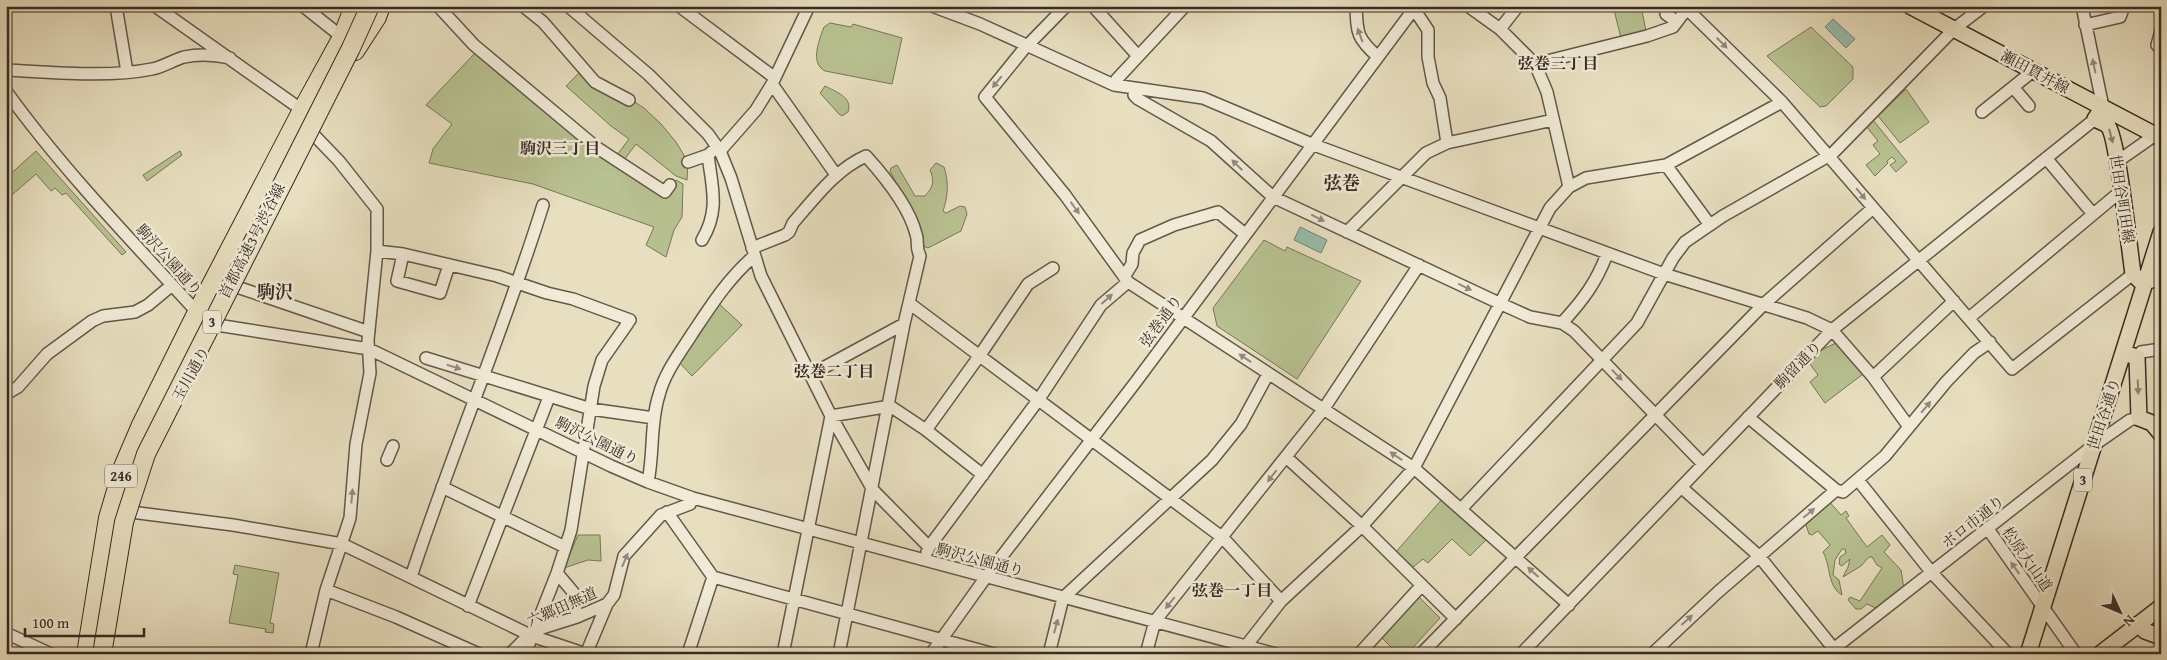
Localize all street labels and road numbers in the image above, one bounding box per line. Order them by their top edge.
street label: 瀬田貫井線 [1997,45,2073,98]
street label: 世田谷町田線 [2105,153,2140,245]
street label: 首都高速3号渋谷線 [213,179,290,302]
street label: 駒沢公園通り [131,219,207,300]
street label: 弦巻通り [1134,290,1187,351]
road number: 3 [203,311,221,334]
street label: 駒留通り [1769,336,1826,394]
street label: 玉川通り [167,342,214,405]
street label: 世田谷通り [2082,375,2125,453]
street label: 駒沢公園通り [552,411,642,470]
road number: 246 [105,464,137,488]
road number: 3 [2074,468,2092,492]
street label: ボロ市通り [1937,490,2009,553]
street label: 松原大山道 [1997,522,2058,595]
street label: 駒沢公園通り [934,538,1026,581]
street label: 六郷田無道 [523,582,600,631]

